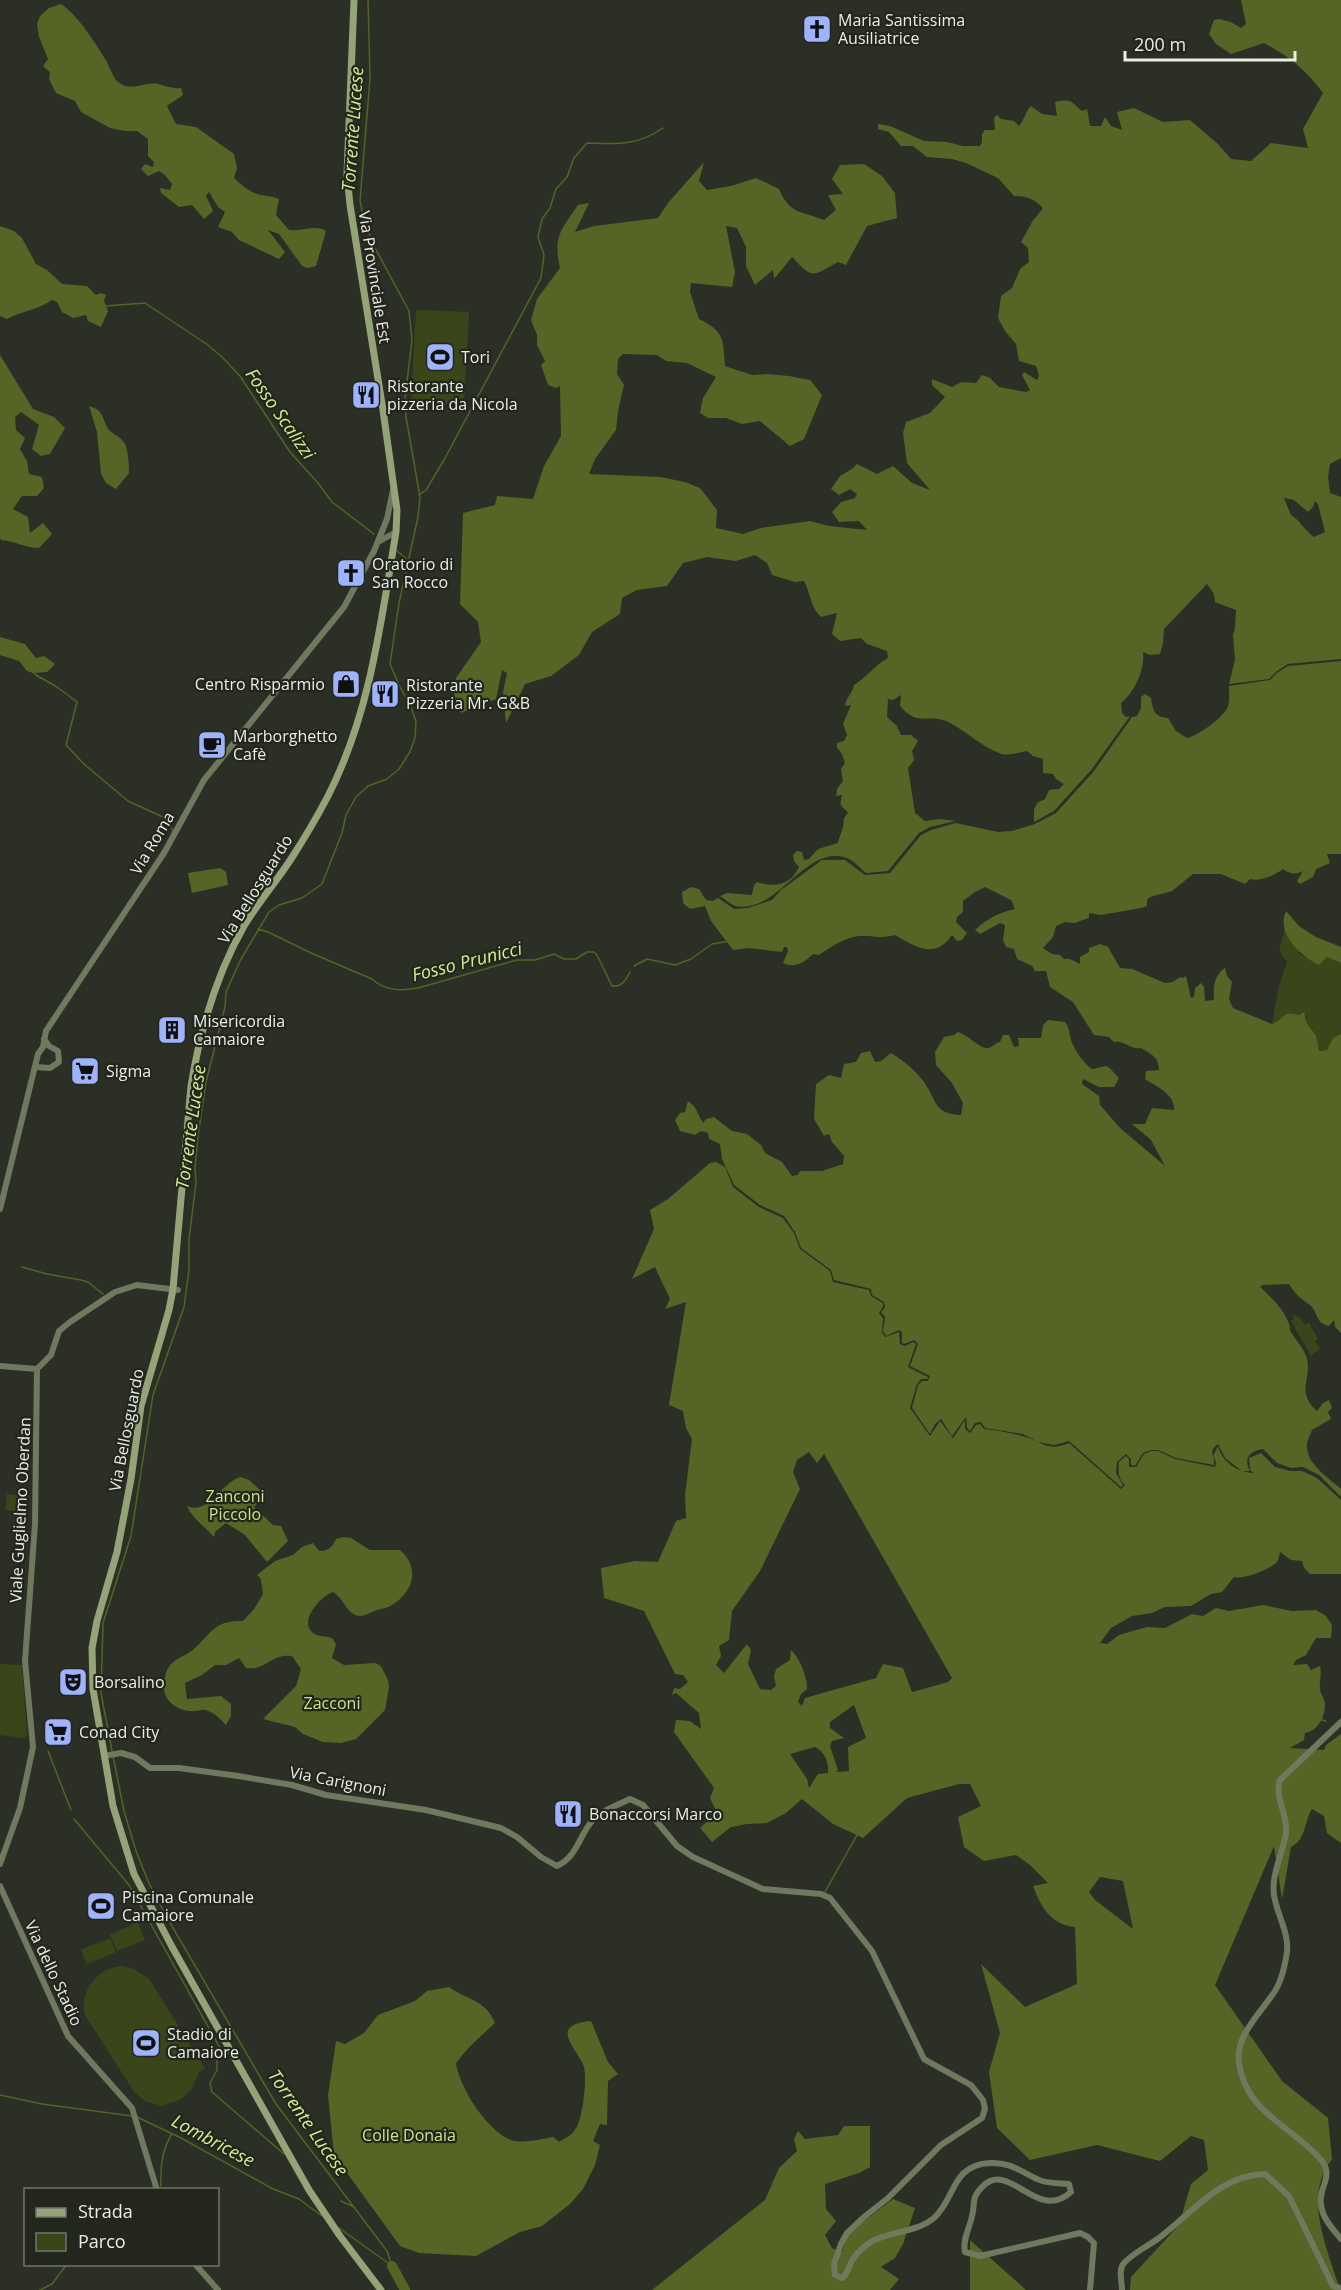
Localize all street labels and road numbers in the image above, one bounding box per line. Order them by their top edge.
street label: Via Provinciale Est [354,209,396,345]
street label: Via Roma [125,807,179,879]
street label: Via Bellosguardo [213,830,297,948]
street label: Via Bellosguardo [103,1367,149,1493]
street label: Viale Guglielmo Oberdan [4,1417,36,1603]
street label: Via Carignoni [288,1761,388,1801]
street label: Via dello Stadio [20,1917,88,2029]

